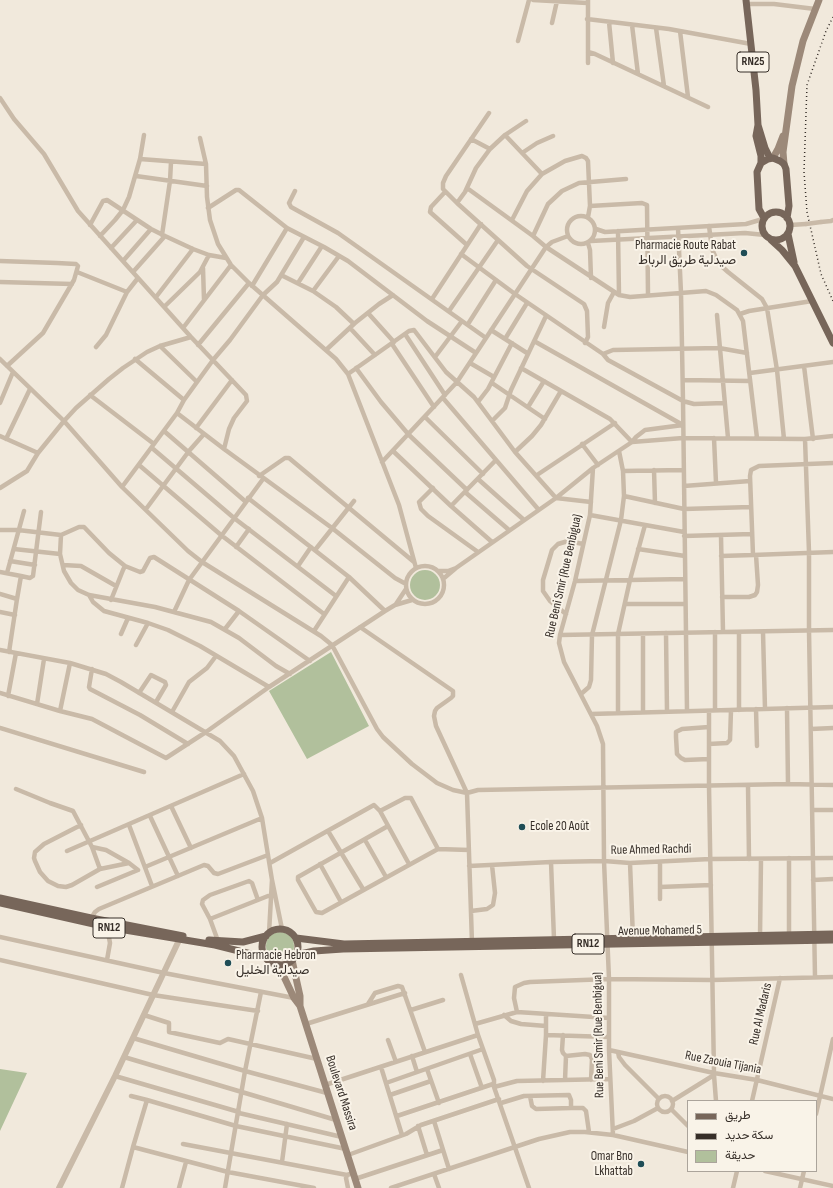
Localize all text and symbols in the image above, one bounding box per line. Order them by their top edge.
road number: RN25 [737,52,769,72]
place label: Pharmacie Route Rabat صيدلية طريق الرباط [635,238,736,269]
marker: Pharmacie Route Rabat صيدلية طريق الرباط [739,248,749,258]
street label: Rue Beni Smir (Rue Benbigua) [542,513,586,639]
place label: Ecole 20 Août [530,819,589,835]
marker: Ecole 20 Août [517,822,527,832]
street label: Rue Ahmed Rachdi [611,841,691,859]
road number: RN12 [93,918,125,938]
street label: Avenue Mohamed 5 [618,922,702,940]
road number: RN12 [572,934,604,954]
place label: Pharmacie Hebron صيدلية الخليل [236,948,316,979]
marker: Pharmacie Hebron صيدلية الخليل [223,958,233,968]
street label: Rue Beni Smir (Rue Benbigua) [590,972,608,1098]
street label: Rue Al Madaris [746,982,776,1046]
street label: Rue Zaouia Tijania [684,1048,762,1078]
street label: Boulevard Massira [322,1054,360,1132]
legend [687,1100,817,1172]
text: طريق [725,1108,750,1123]
text: سكة حديد [725,1128,773,1143]
text: حديقة [725,1148,755,1163]
place label: Omar Bno Lkhattab [591,1149,633,1180]
marker: Omar Bno Lkhattab [636,1159,646,1169]

